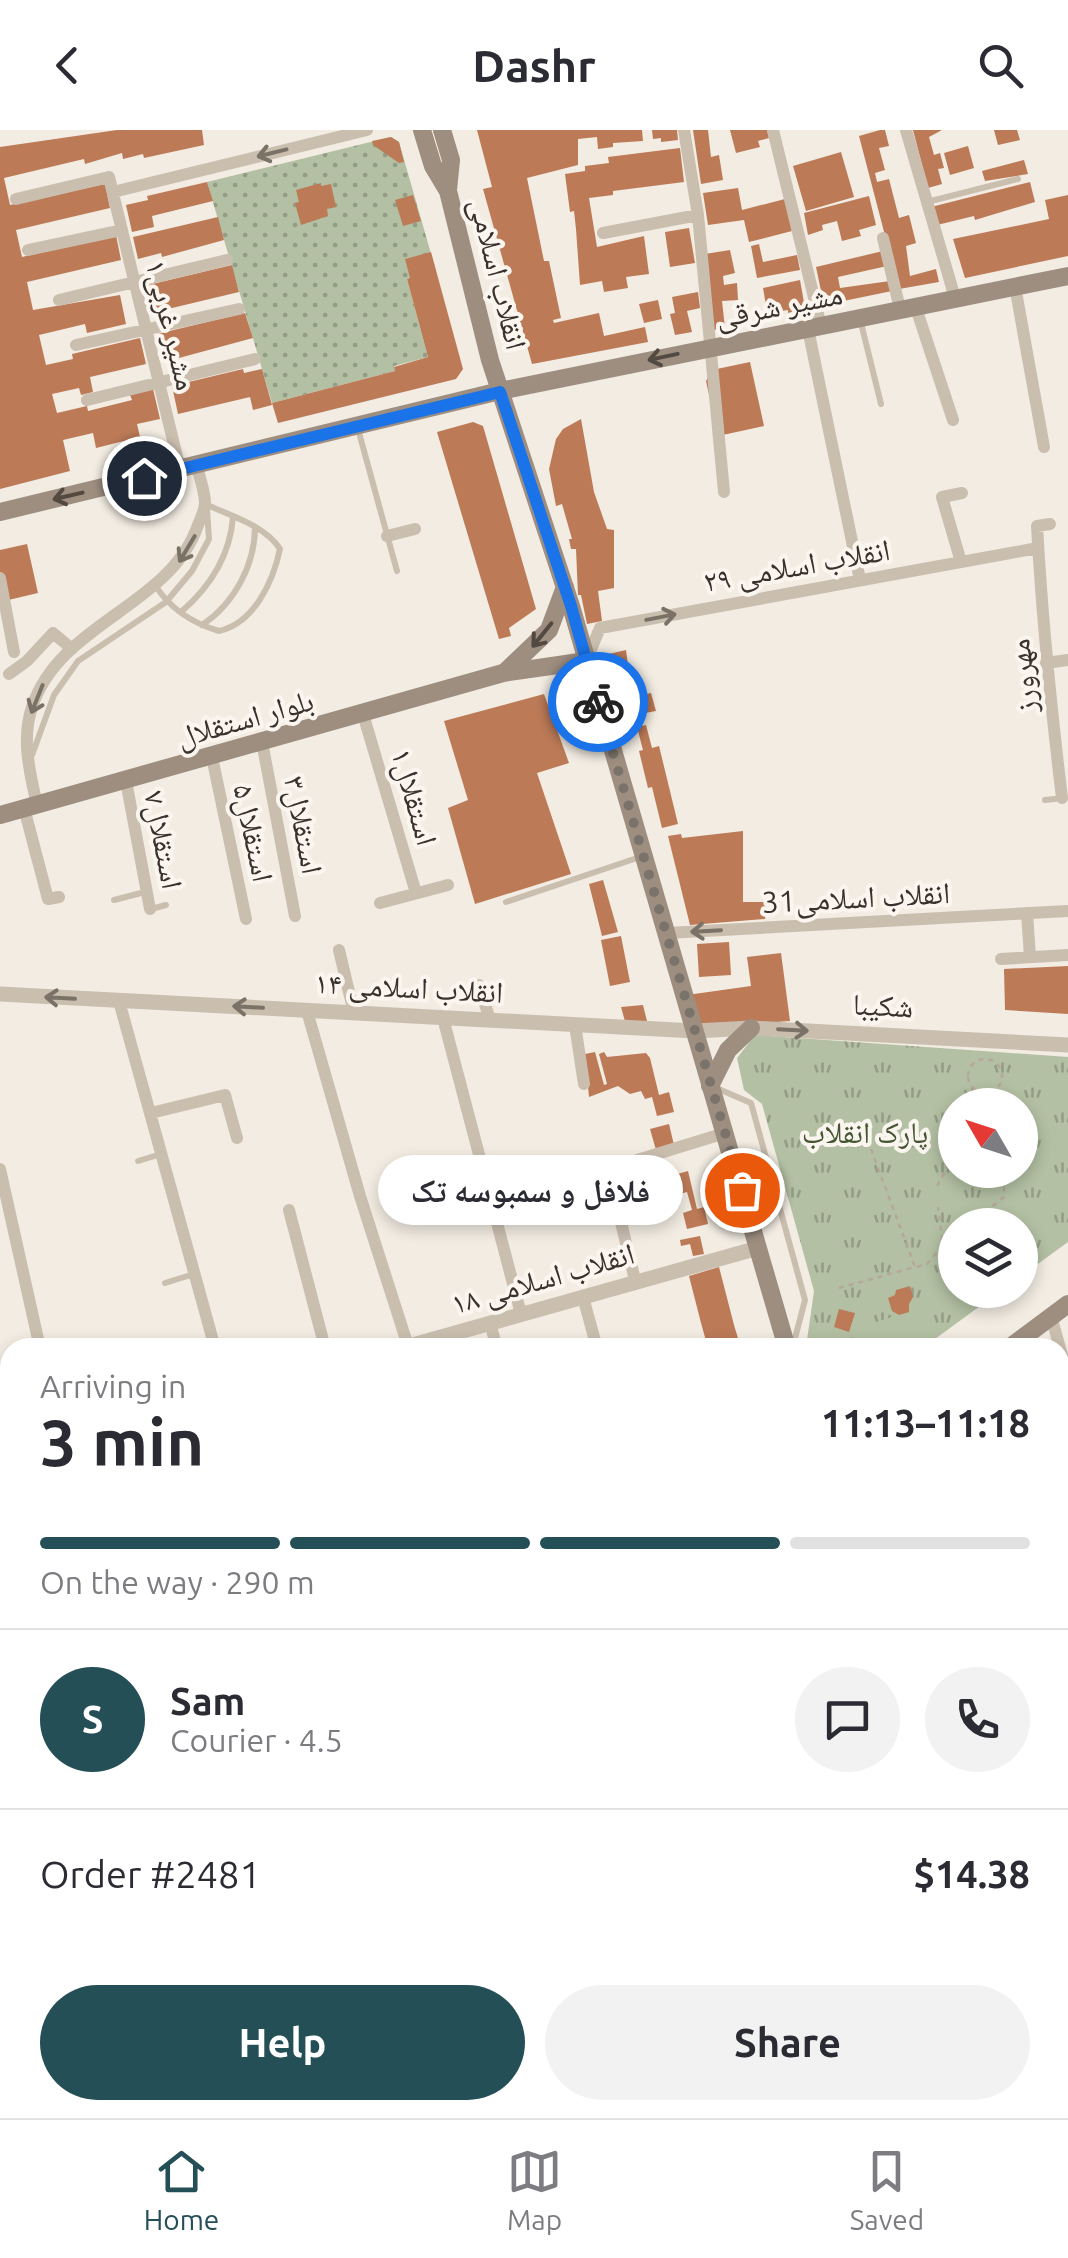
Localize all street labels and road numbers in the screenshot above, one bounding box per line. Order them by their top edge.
street label: انقلاب اسلامی [462,195,534,353]
street label: مشیر غربی۱ [137,256,205,394]
street label: مشیر شرقی [713,276,845,336]
street label: انقلاب اسلامی ۲۹ [701,532,893,600]
street label: مهرورز [1001,637,1044,716]
street label: بلوار استقلال [172,682,318,756]
street label: استقلال۱ [383,744,445,850]
street label: استقلال۳ [276,773,330,877]
street label: استقلال۵ [225,781,281,885]
street label: استقلال۷ [136,788,190,892]
street label: 31انقلاب اسلامی [761,875,951,921]
street label: ۱۴ انقلاب اسلامی [314,965,504,1011]
street label: شکیبا [852,986,914,1024]
street label: ۱۸ انقلاب اسلامی [447,1236,639,1322]

